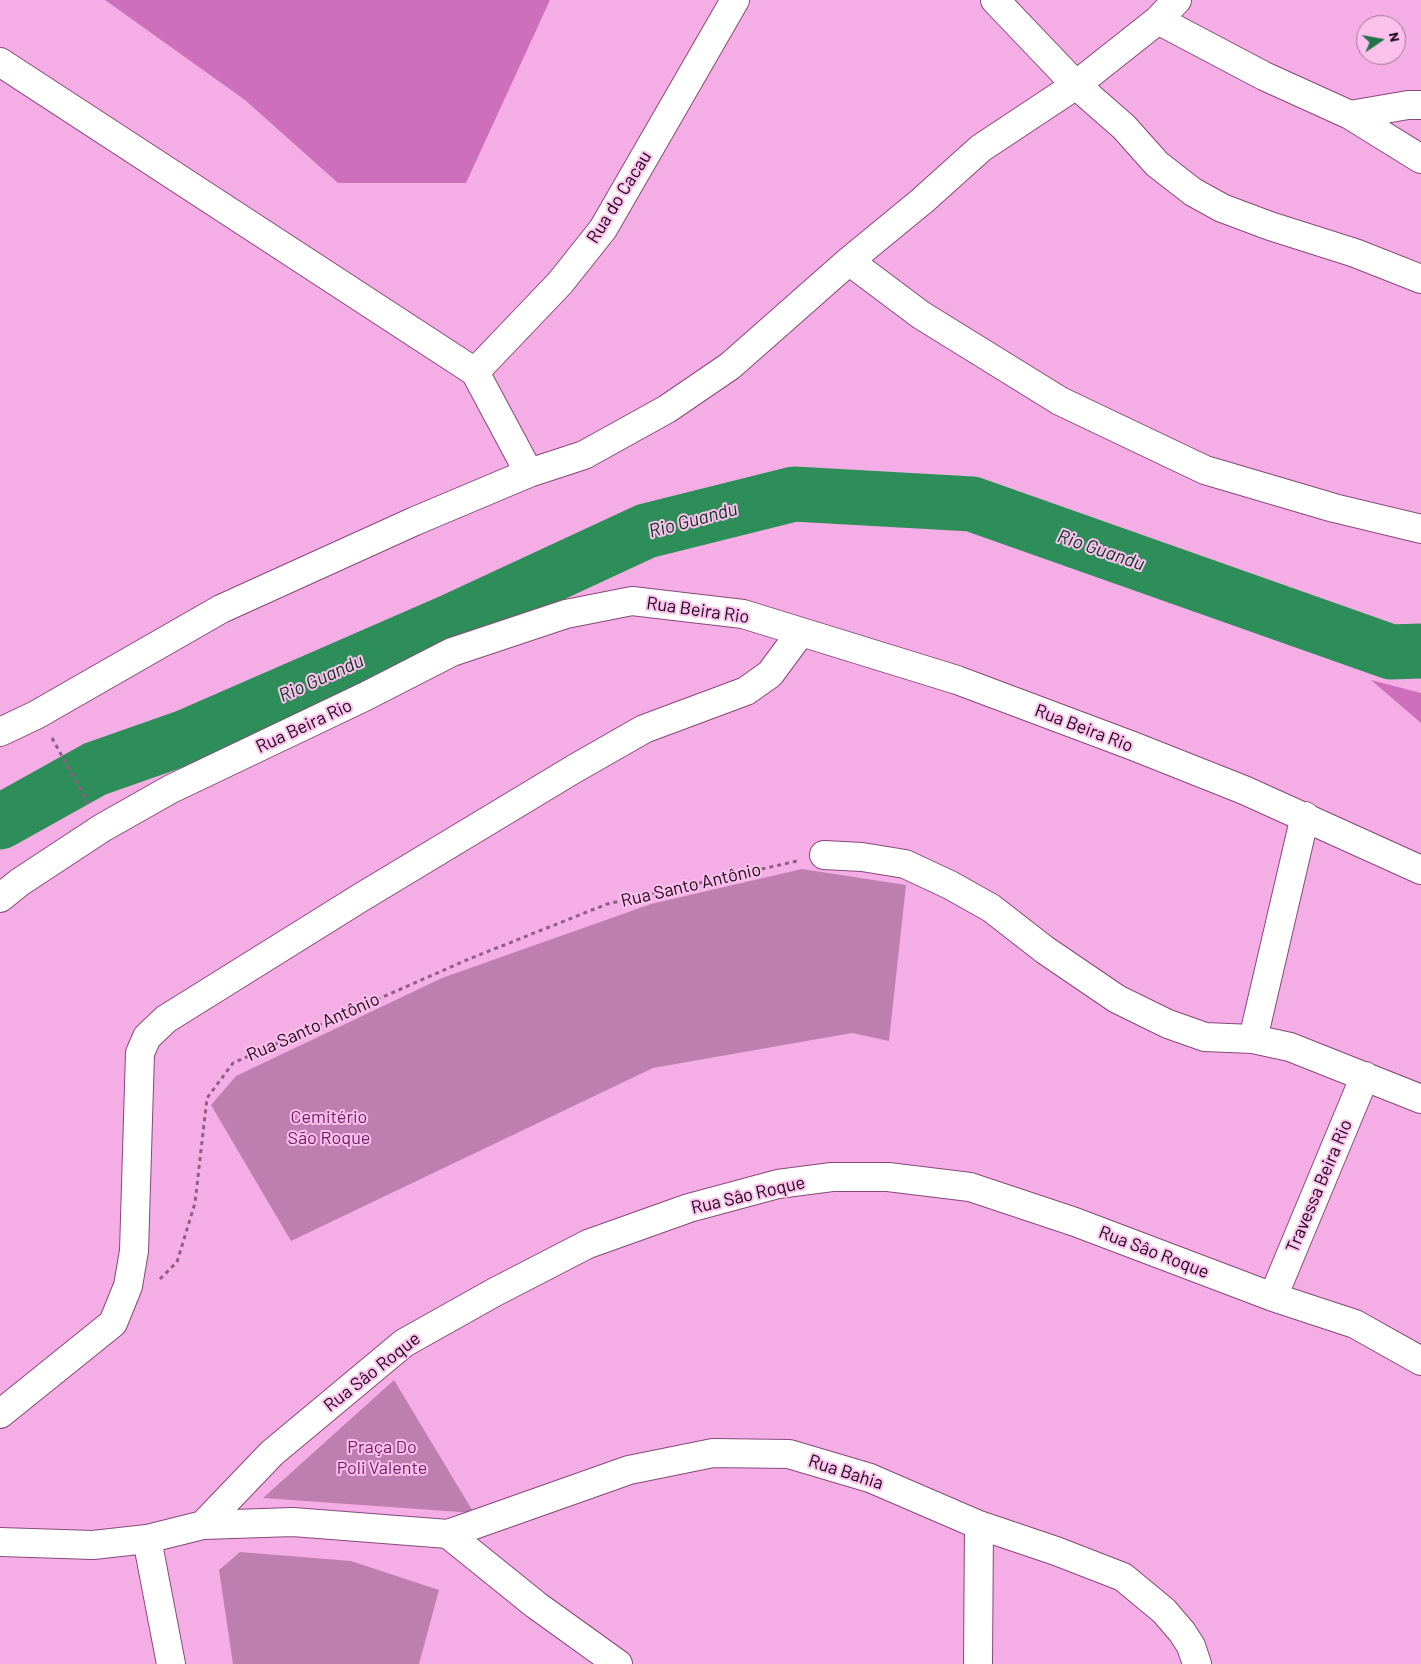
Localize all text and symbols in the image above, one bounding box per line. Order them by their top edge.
north arrow [1356,15,1406,65]
text: N [1386,31,1404,43]
street label: Rua do Cacau [582,147,656,247]
water label: Rio Guandu [646,497,740,543]
water label: Rio Guandu [1054,524,1148,576]
street label: Rua Beira Rio [645,592,751,628]
water label: Rio Guandu [275,649,367,707]
street label: Rua Beira Rio [252,694,356,758]
street label: Rua Beira Rio [1032,699,1136,757]
street label: Rua Santo Antônio [619,858,763,912]
street label: Rua Santo Antônio [243,988,383,1066]
park label: Cemitério São Roque [288,1106,370,1148]
street label: Travessa Beira Rio [1281,1116,1357,1256]
street label: Rua Sâo Roque [689,1171,807,1219]
street label: Rua Sâo Roque [1096,1221,1212,1283]
street label: Rua Sâo Roque [320,1328,424,1416]
park label: Praça Do Poli Valente [337,1436,427,1478]
street label: Rua Bahia [806,1450,886,1494]

